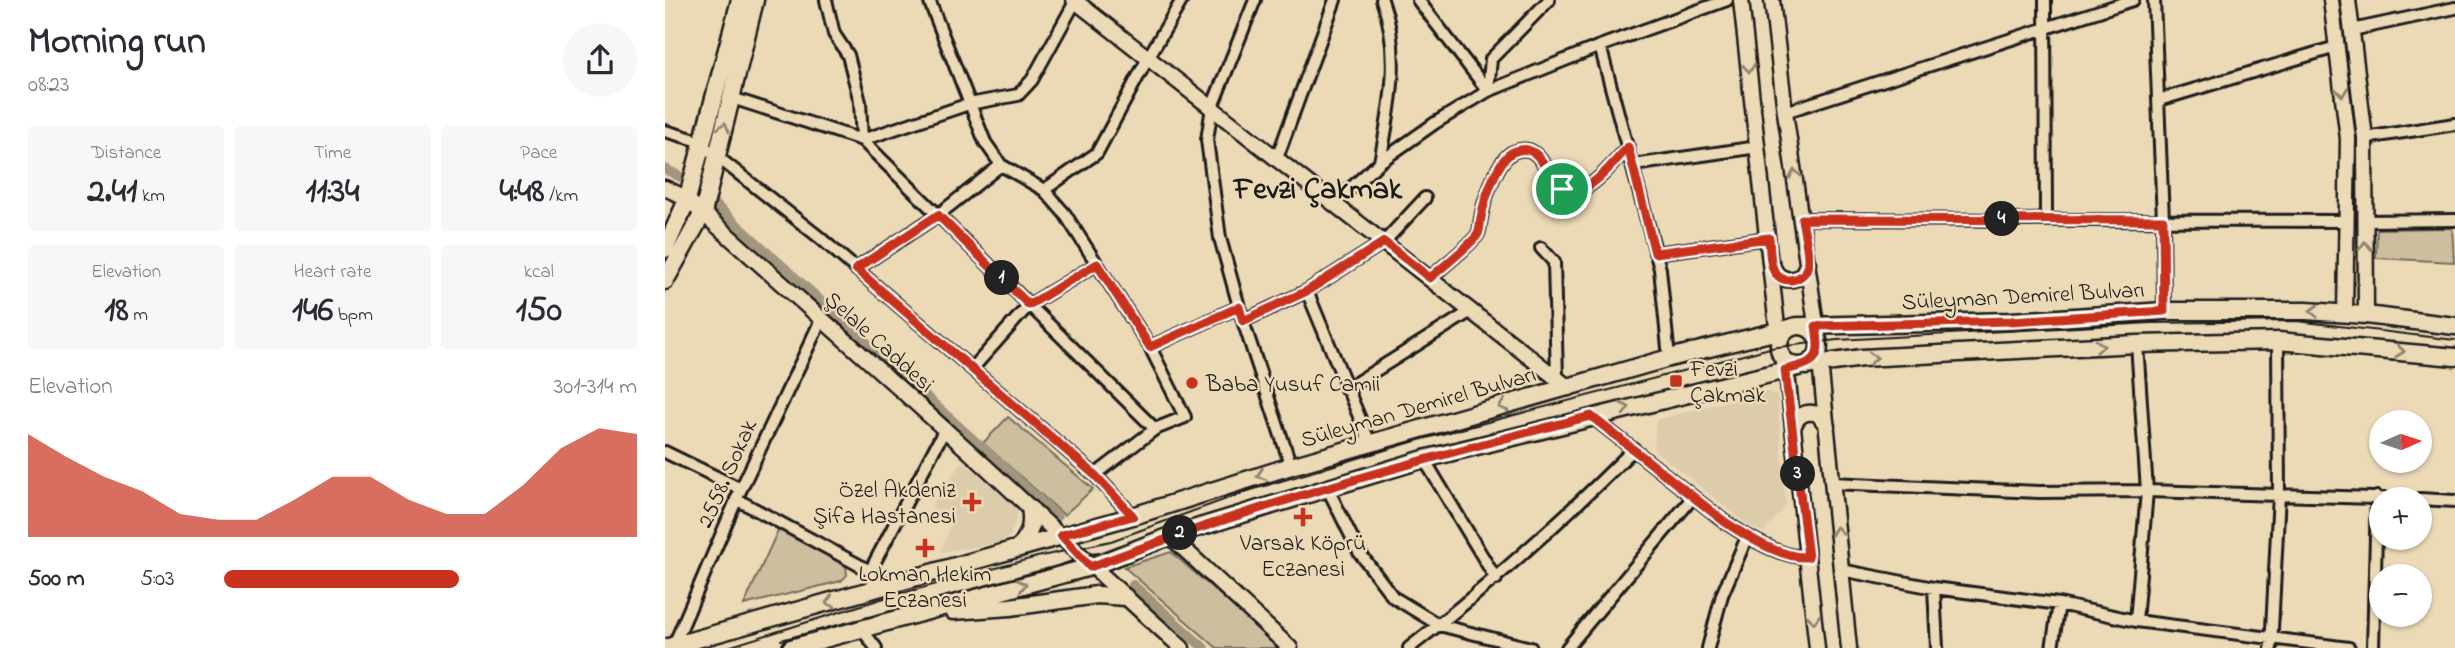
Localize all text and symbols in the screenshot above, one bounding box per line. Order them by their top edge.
text: Morning run [28,15,206,71]
button: share [563,23,637,97]
one-way arrow [1741,63,1756,74]
text: 08:23 [28,69,69,102]
one-way arrow [2334,86,2349,98]
one-way arrow [716,121,730,133]
text: Distance [91,140,161,167]
text: Time [314,140,351,167]
text: Pace [520,140,557,167]
pin [1532,159,1592,219]
text: 2.41 [87,167,137,218]
text: 11:34 [305,167,360,218]
text: 4:48 [499,167,544,218]
one-way arrow [1788,168,1803,180]
district label: Fevzi Çakmak [1232,169,1403,213]
icon: arrive [1543,170,1581,208]
text: km [137,183,165,210]
text: /km [544,183,578,210]
pin: 4 [1985,202,2019,236]
text: 4 [1998,205,2005,232]
one-way arrow [2357,241,2373,251]
text: Elevation [91,259,161,286]
text: Heart rate [294,259,371,286]
text: kcal [524,259,554,286]
pin: 1 [985,260,1019,296]
text: 1 [998,264,1005,291]
street label: Süleyman Demirel Bulvarı [1901,275,2146,322]
street label: Şelale Caddesi [816,284,941,401]
text: 18 [104,286,129,337]
text: 146 [292,286,333,337]
text: 150 [516,286,562,337]
text: m [129,302,148,329]
text: bpm [333,302,373,329]
one-way arrow [2308,304,2319,319]
one-way arrow [2095,338,2106,353]
one-way arrow [2395,344,2406,359]
one-way arrow [1868,351,1879,366]
place label: Fevzi Çakmak [1689,354,1766,413]
street label: Süleyman Demirel Bulvarı [1297,359,1541,460]
place label: Baba Yusuf Camii [1205,369,1380,402]
text: Elevation [28,371,113,404]
text: 301–314 m [554,371,637,404]
marker: Fevzi Çakmak [1668,373,1684,389]
marker: Baba Yusuf Camii [1184,375,1200,391]
one-way arrow [1497,398,1509,412]
one-way arrow [1619,402,1631,416]
north arrow [2369,410,2433,472]
map controls [2369,410,2432,627]
street label: 2558. Sokak [690,414,767,533]
pin: 3 [1781,456,1815,491]
text: 3 [1794,460,1801,487]
one-way arrow [1255,467,1267,482]
place label: Özel Akdeniz Şifa Hastanesi [813,475,956,534]
button: + [2369,487,2432,550]
marker: Özel Akdeniz Şifa Hastanesi [962,492,982,512]
marker: Varsak Köprü Eczanesi [1295,509,1311,525]
pin: 2 [1163,516,1197,550]
text: 2 [1175,519,1184,546]
one-way arrow [1830,526,1845,537]
place label: Varsak Köprü Eczanesi [1239,528,1366,587]
marker: Lokman Hekim Eczanesi [917,540,933,556]
place label: Lokman Hekim Eczanesi [859,559,991,618]
text: 500 m [28,563,85,596]
text: 5:03 [140,563,175,596]
button: − [2369,564,2432,627]
one-way arrow [1016,579,1028,593]
one-way arrow [824,594,836,608]
one-way arrow [1806,613,1821,624]

